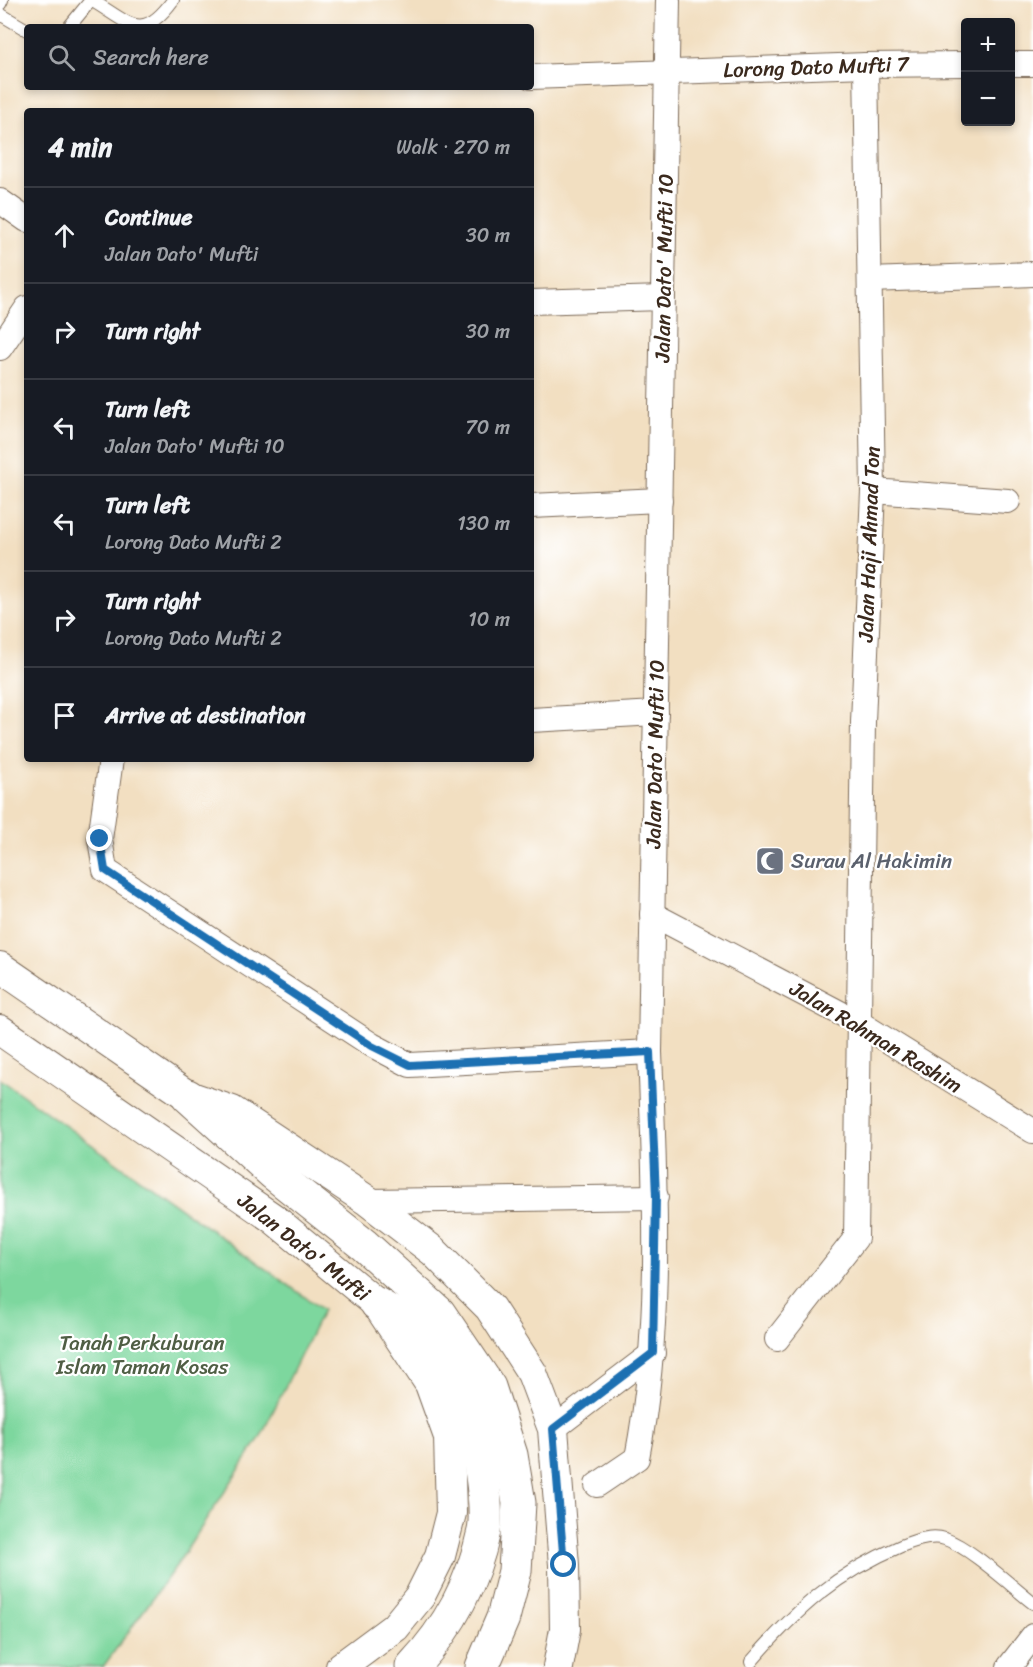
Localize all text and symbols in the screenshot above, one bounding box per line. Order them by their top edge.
map controls [961,18,1015,126]
button: + [961,18,1015,72]
search box [24,24,534,90]
text: Search here [93,38,209,77]
icon: search [45,41,78,74]
street label: Lorong Dato Mufti 7 [723,45,911,89]
button: − [961,72,1015,126]
text: 4 min [48,124,112,170]
text: Walk · 270 m [396,130,510,165]
street label: Jalan Dato' Mufti 10 [643,173,685,364]
text: Continue [105,198,193,237]
text: 30 m [466,218,510,253]
icon: ahead [48,219,81,252]
text: Jalan Dato' Mufti [105,237,258,272]
text: Turn right [105,312,200,351]
text: 30 m [466,314,510,349]
icon: right [48,315,81,348]
text: Turn left [105,390,190,429]
text: 70 m [465,410,510,445]
icon: left [48,411,81,444]
text: Jalan Dato' Mufti 10 [105,429,285,464]
street label: Jalan Haji Ahmad Ton [847,445,891,644]
text: Turn left [105,486,190,525]
text: 130 m [457,506,510,541]
icon: left [48,507,81,540]
text: Lorong Dato Mufti 2 [105,525,282,560]
text: Turn right [105,582,200,621]
text: 10 m [468,602,510,637]
icon: right [48,603,81,636]
text: Lorong Dato Mufti 2 [105,621,282,656]
street label: Jalan Dato' Mufti 10 [634,659,676,850]
text: Arrive at destination [105,696,306,735]
icon: arrive [48,699,81,732]
route end [86,825,112,851]
place label: Surau Al Hakimin [791,842,952,880]
mosque icon: Surau Al Hakimin [754,845,786,877]
street label: Jalan Rahman Rashim [781,970,970,1104]
street label: Jalan Dato' Mufti [228,1182,380,1312]
park label: Tanah Perkuburan Islam Taman Kosas [55,1324,228,1386]
route start [550,1551,576,1577]

